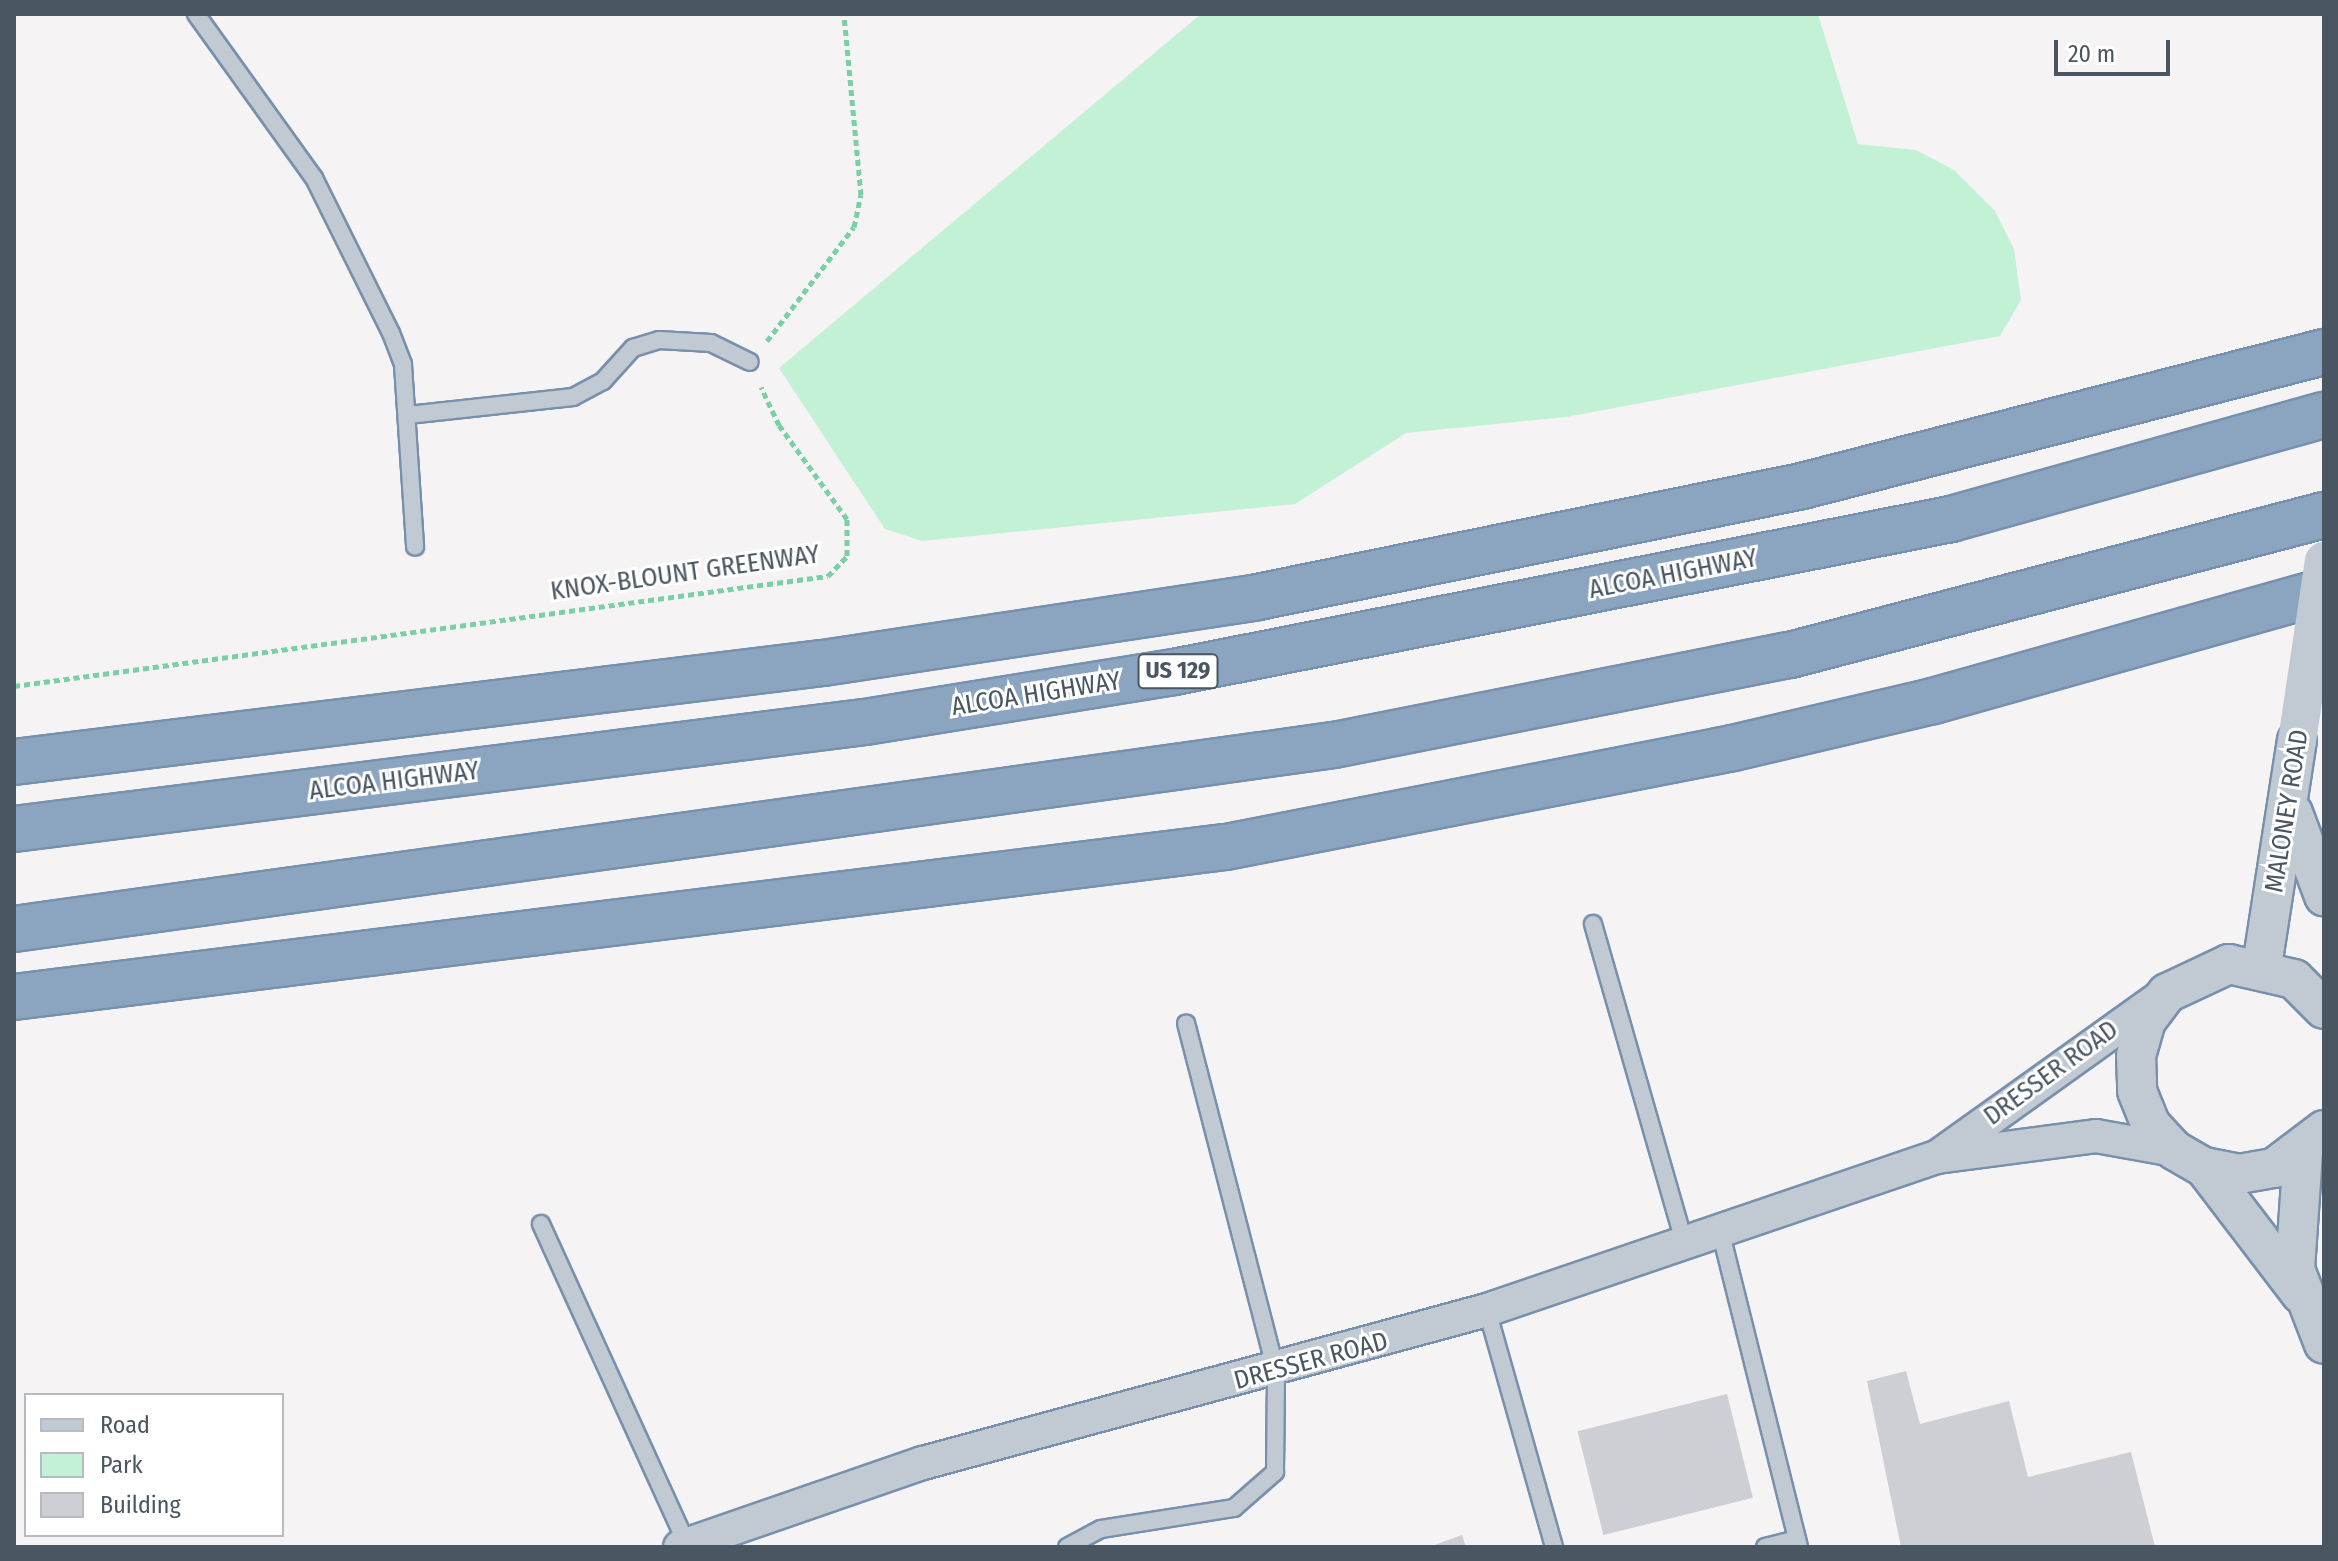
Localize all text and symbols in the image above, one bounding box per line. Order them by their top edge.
scale bar [2058,24,2174,74]
text: 20 m [2068,40,2115,68]
street label: KNOX-BLOUNT GREENWAY [549,539,821,607]
street label: ALCOA HIGHWAY [1586,542,1760,606]
road number: US 129 [1136,651,1220,691]
street label: ALCOA HIGHWAY [949,665,1123,723]
street label: MALONEY ROAD [2259,727,2315,895]
street label: ALCOA HIGHWAY [307,755,481,807]
street label: DRESSER ROAD [1978,1014,2124,1132]
street label: DRESSER ROAD [1231,1325,1391,1397]
legend [24,1393,284,1537]
text: Road [100,1411,150,1439]
text: Park [100,1451,143,1479]
text: Building [100,1491,181,1519]

